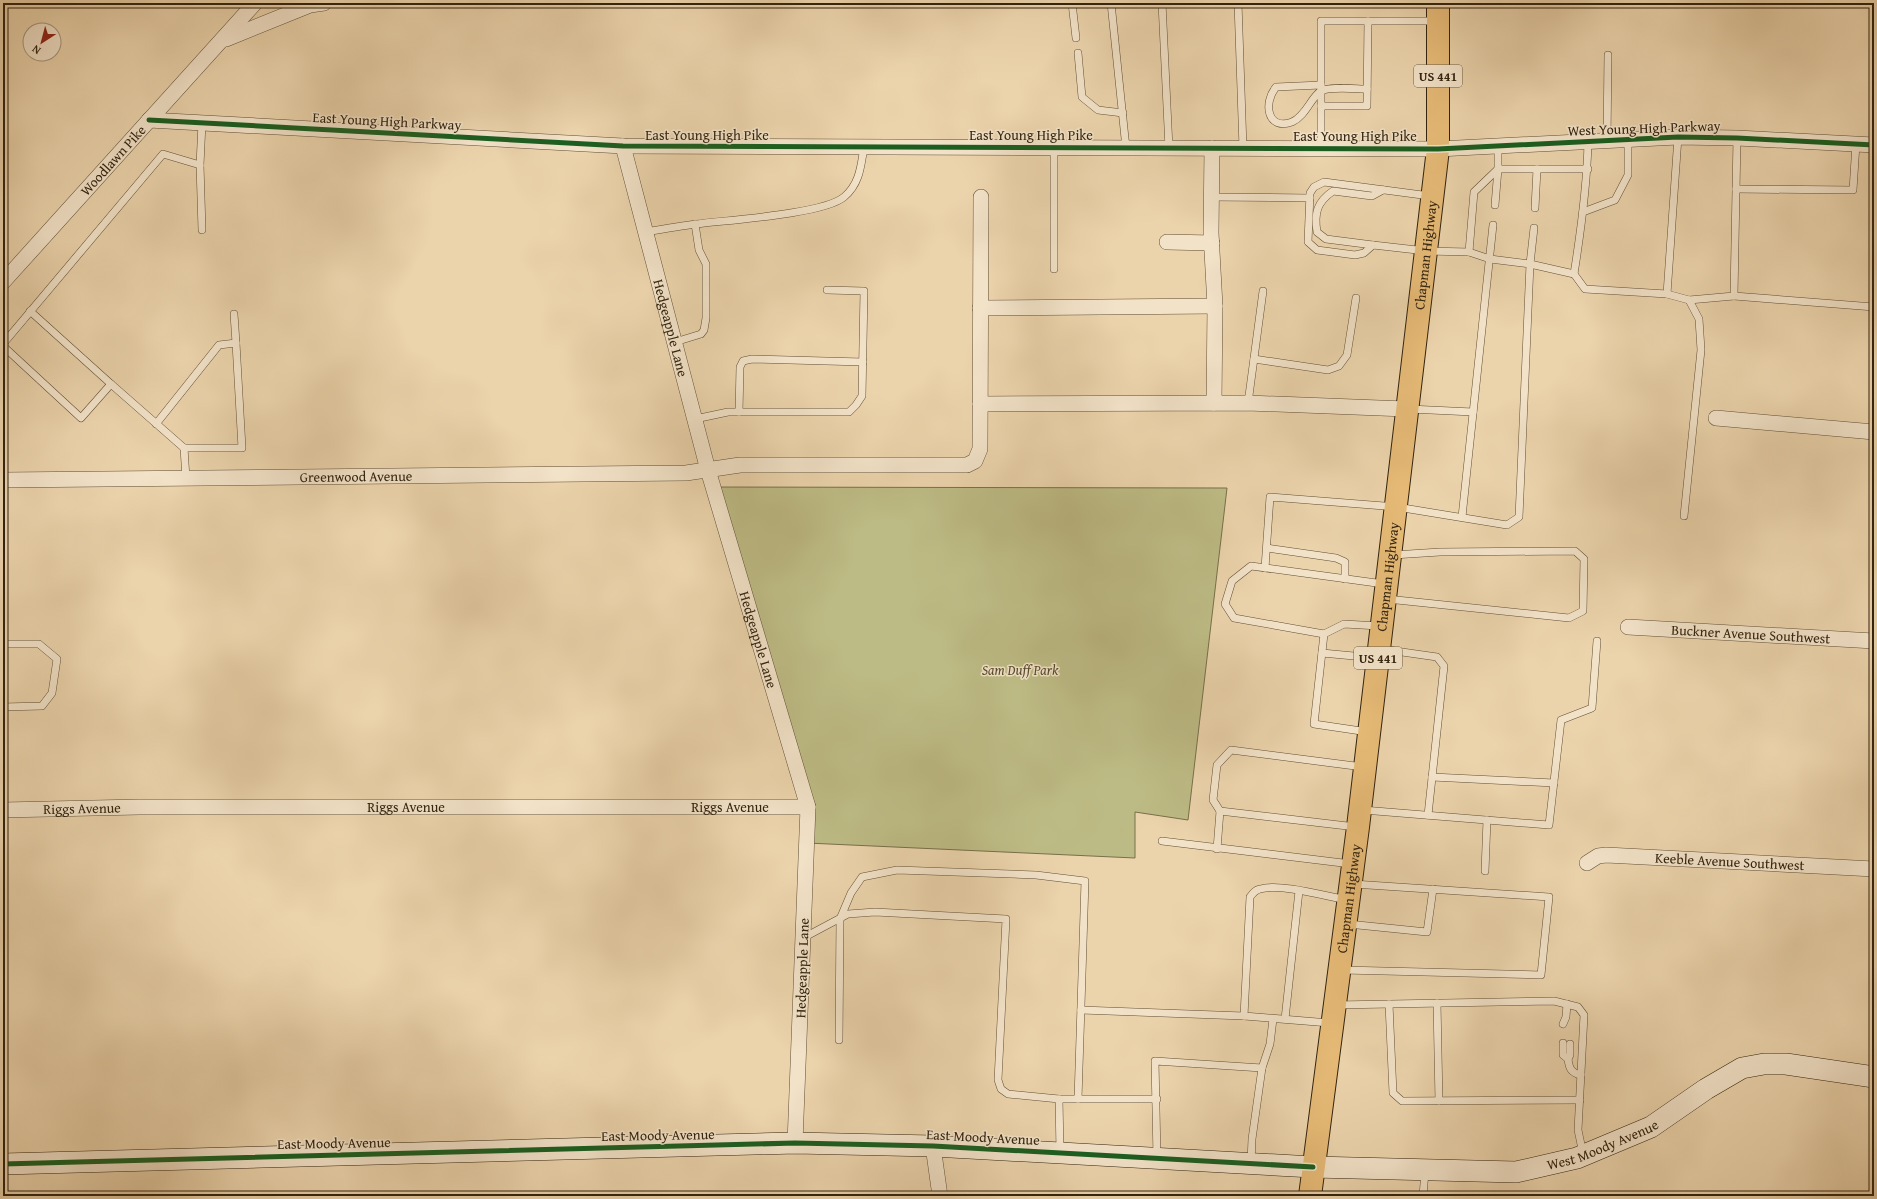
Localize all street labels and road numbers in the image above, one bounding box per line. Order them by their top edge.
road number: US 441 [1414,65,1462,87]
street label: East Young High Parkway [312,107,462,135]
street label: West Young High Parkway [1567,115,1721,141]
street label: Woodlawn Pike [76,120,151,200]
street label: East Young High Pike [645,125,769,145]
street label: East Young High Pike [969,125,1093,145]
street label: East Young High Pike [1293,126,1417,146]
street label: Chapman Highway [1409,199,1442,311]
street label: Hedgeapple Lane [648,277,693,379]
street label: Greenwood Avenue [300,466,413,487]
street label: Chapman Highway [1371,521,1404,633]
street label: Hedgeapple Lane [735,589,782,691]
street label: Buckner Avenue Southwest [1671,619,1831,649]
road number: US 441 [1354,647,1402,669]
street label: Riggs Avenue [43,797,121,819]
street label: Riggs Avenue [367,797,445,817]
street label: Riggs Avenue [691,797,769,817]
street label: Chapman Highway [1332,843,1366,954]
street label: Keeble Avenue Southwest [1654,848,1805,875]
street label: Hedgeapple Lane [790,917,814,1018]
street label: West Moody Avenue [1545,1114,1663,1175]
street label: East Moody Avenue [601,1124,715,1146]
street label: East Moody Avenue [926,1124,1041,1150]
street label: East Moody Avenue [277,1132,391,1154]

